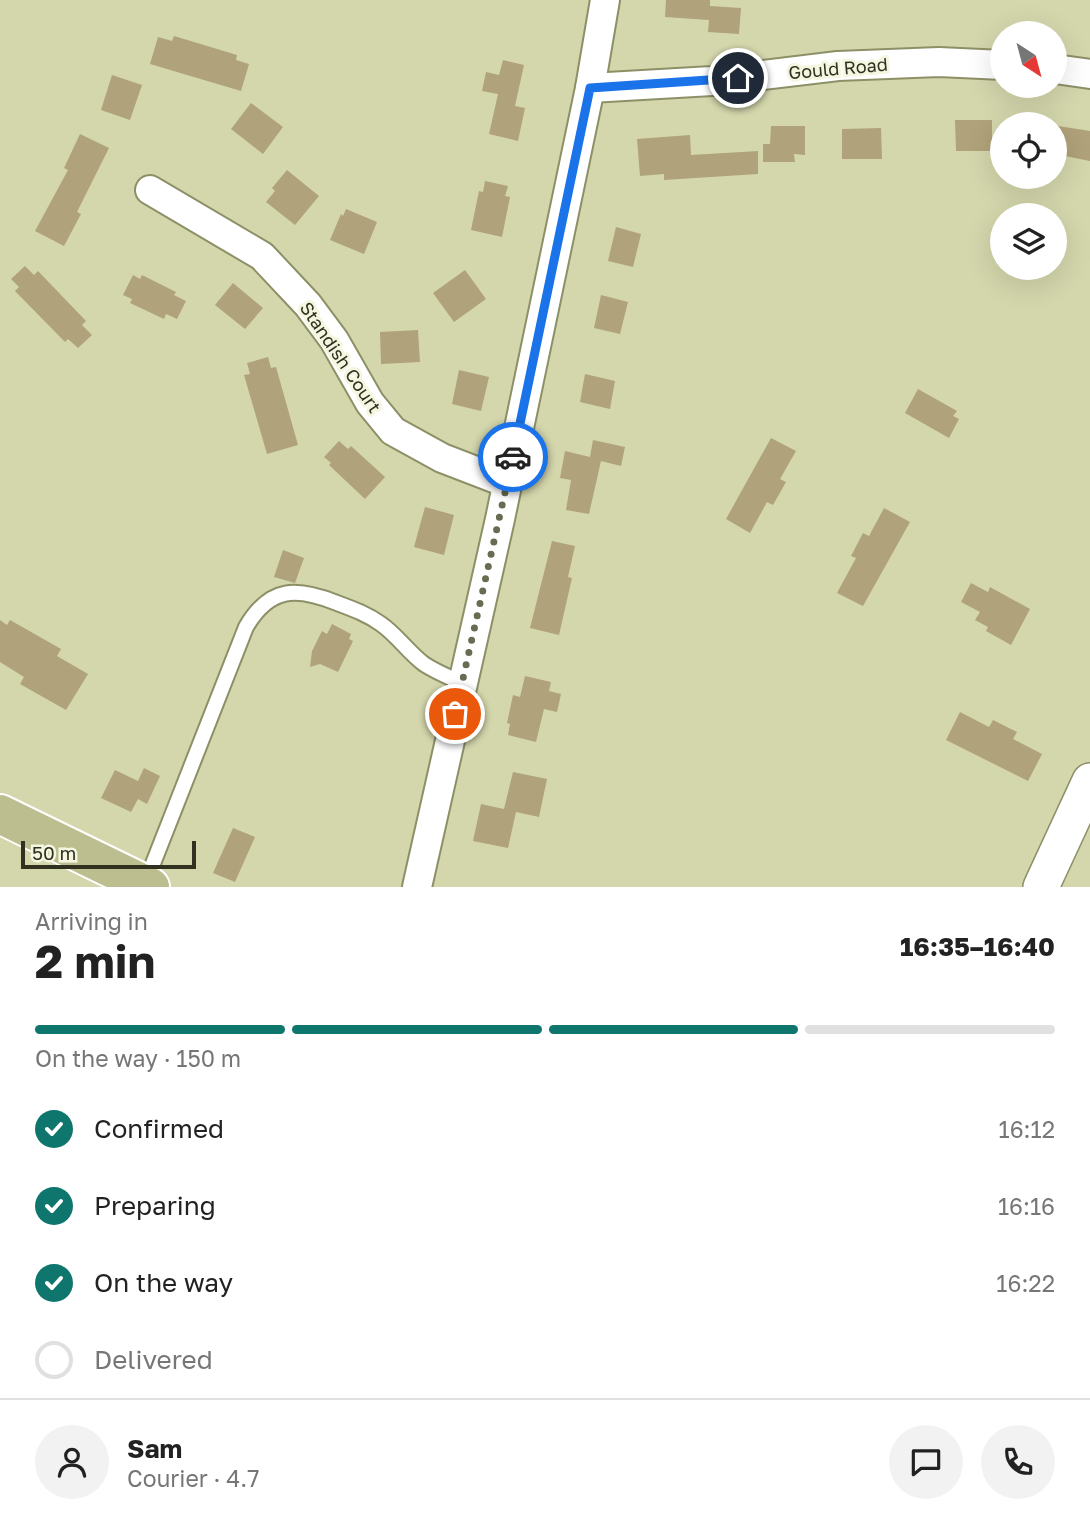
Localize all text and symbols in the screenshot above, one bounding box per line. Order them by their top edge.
north arrow [990,21,1068,98]
map controls [990,21,1067,280]
pin [708,48,768,108]
street label: Gould Road [787,53,889,83]
icon: home [719,59,757,97]
button: locate [990,112,1067,189]
button: layers [990,203,1067,280]
street label: Standish Court [296,297,386,417]
courier [478,422,548,492]
icon: car [494,438,532,476]
pin [425,684,485,744]
icon: bag [436,695,474,733]
scale bar [21,838,196,870]
text: 50 m [32,841,76,864]
text: Arriving in [35,907,148,935]
text: 16:35–16:40 [900,931,1055,962]
text: 2 min [35,933,155,988]
text: On the way · 150 m [35,1044,241,1072]
icon: check [35,1110,73,1148]
text: Confirmed [94,1113,224,1144]
text: 16:12 [999,1115,1055,1143]
icon: check [35,1187,73,1225]
text: Preparing [94,1190,216,1221]
text: 16:16 [998,1192,1055,1220]
icon: check [35,1264,73,1302]
text: On the way [94,1267,233,1298]
text: 16:22 [996,1269,1055,1297]
text: Delivered [94,1344,213,1375]
button: person [35,1425,109,1499]
button: chat [889,1425,963,1499]
button: phone [981,1425,1055,1499]
text: Sam [127,1433,182,1464]
text: Courier · 4.7 [127,1464,259,1492]

